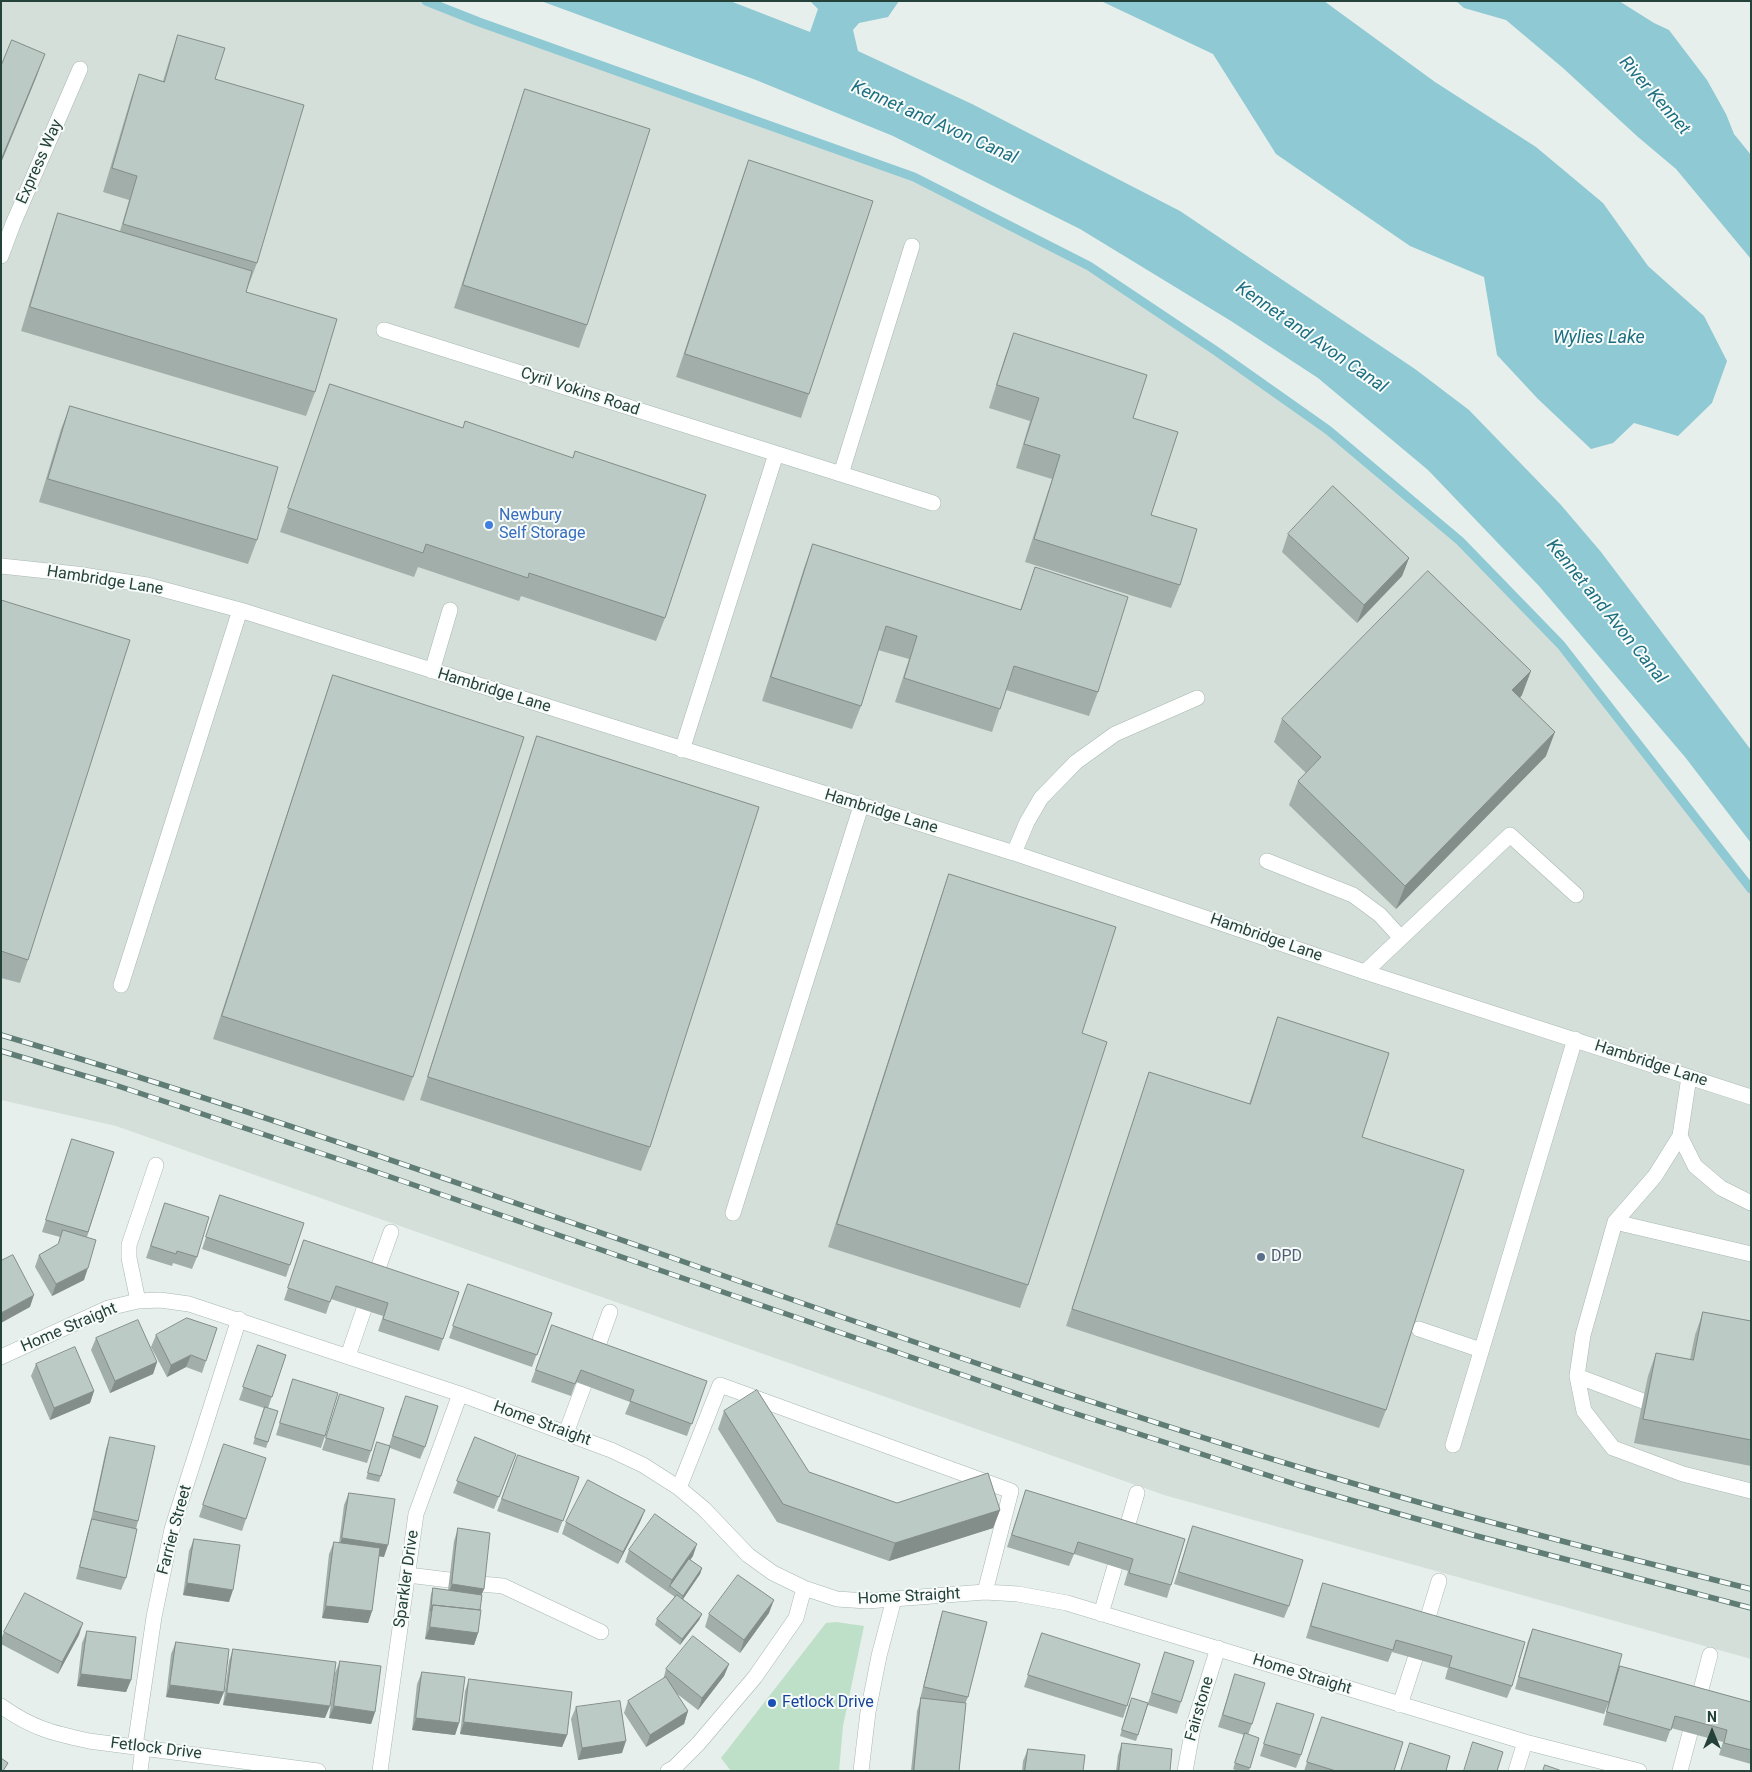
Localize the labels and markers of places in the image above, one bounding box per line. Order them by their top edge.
place label: Newbury Self Storage [499,506,585,544]
marker: Newbury Self Storage [483,519,495,531]
place label: DPD [1271,1247,1302,1267]
marker: DPD [1255,1251,1267,1263]
place label: Fetlock Drive [782,1693,874,1713]
marker: Fetlock Drive [766,1697,778,1709]

